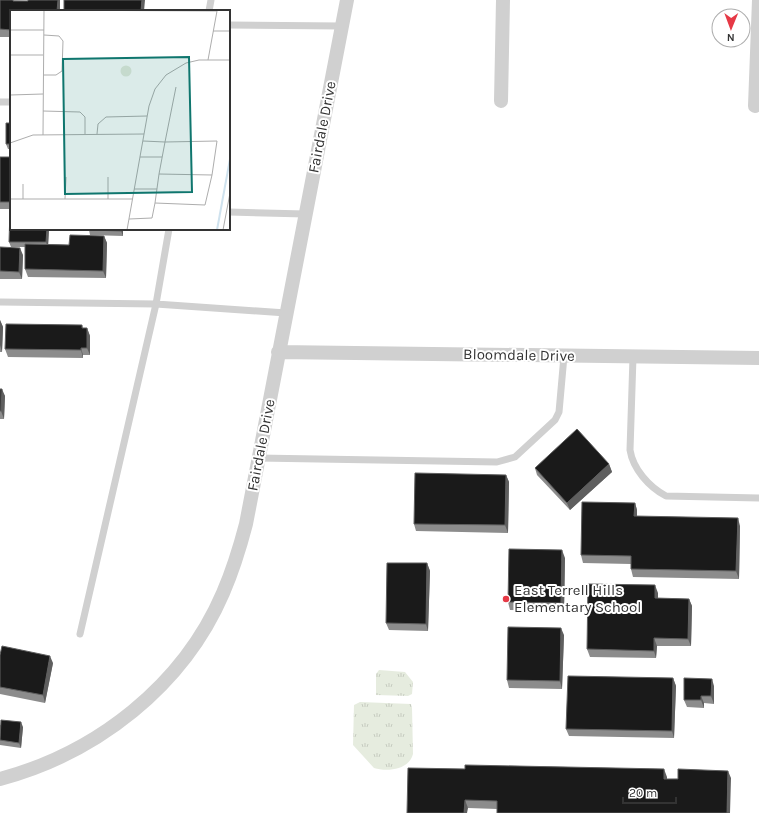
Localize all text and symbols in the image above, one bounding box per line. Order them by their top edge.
north arrow [711,8,751,48]
inset map [10,10,230,230]
text: N [727,31,735,44]
street label: Fairdale Drive [304,79,340,175]
street label: Bloomdale Drive [463,345,575,365]
street label: Fairdale Drive [243,397,279,493]
place label: East Terrell Hills Elementary School [514,581,641,616]
marker: East Terrell Hills Elementary School [501,594,511,604]
scale bar [623,779,676,805]
text: 20 m [629,786,657,800]

